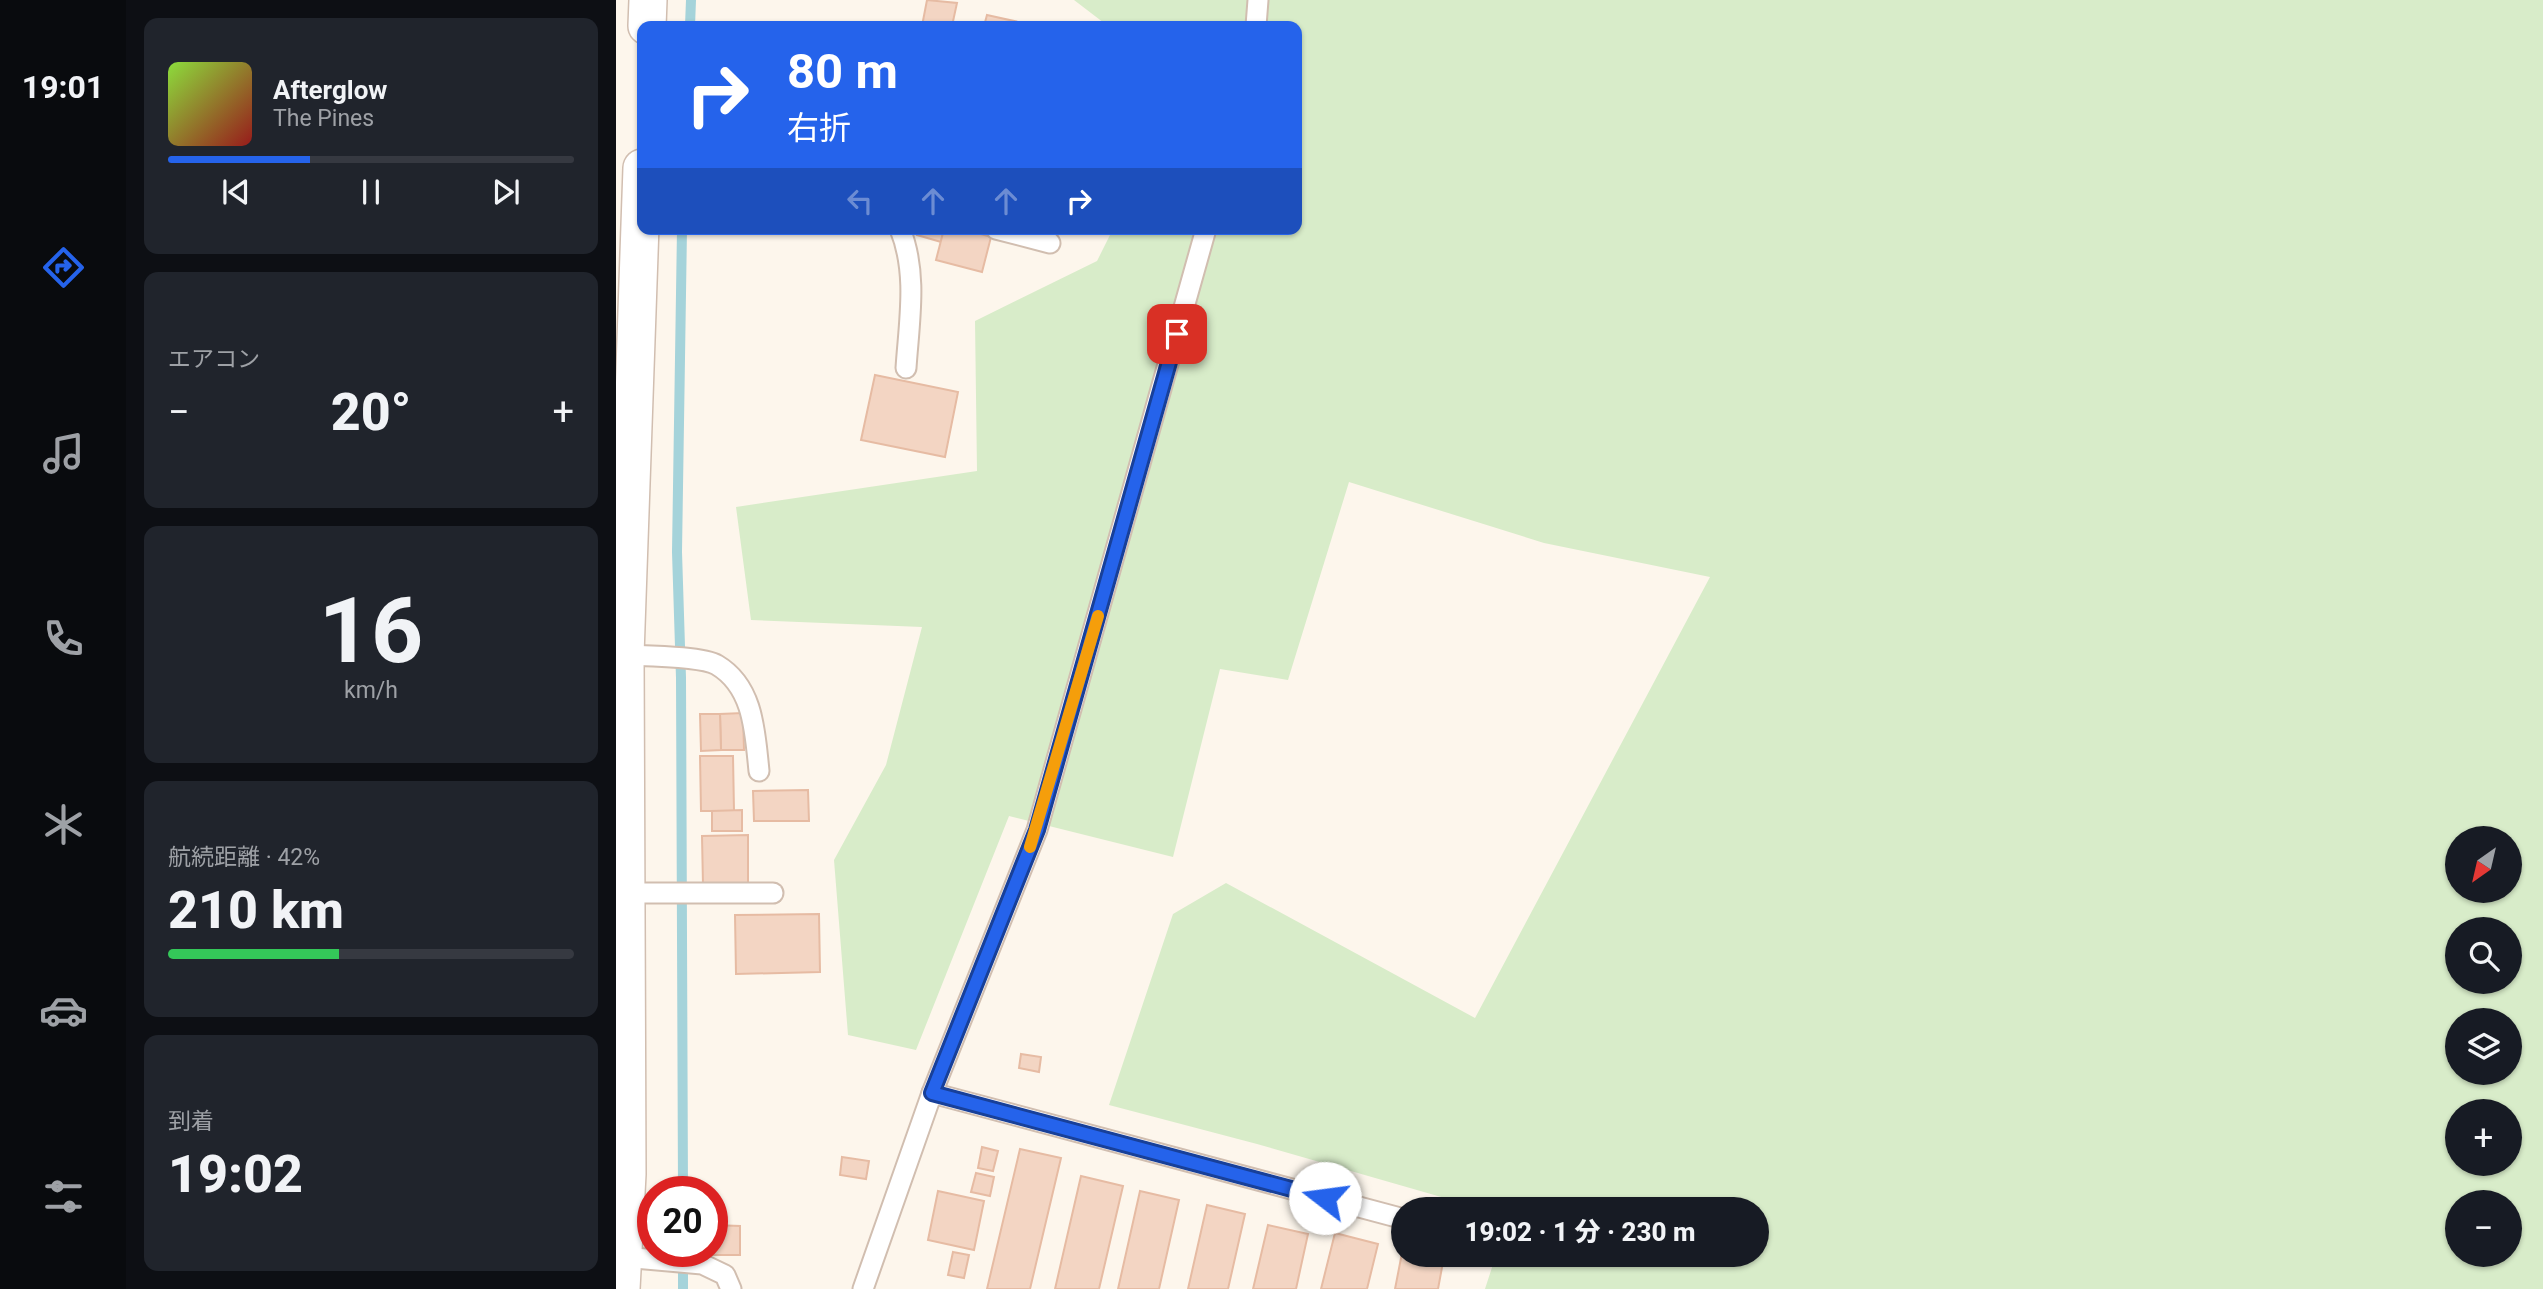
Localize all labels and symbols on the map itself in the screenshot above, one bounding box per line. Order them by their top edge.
pin [1147,304,1207,364]
north arrow [2445,826,2522,903]
position arrow [1288,1161,1362,1235]
speed limit sign: 20 [637,1176,728,1267]

